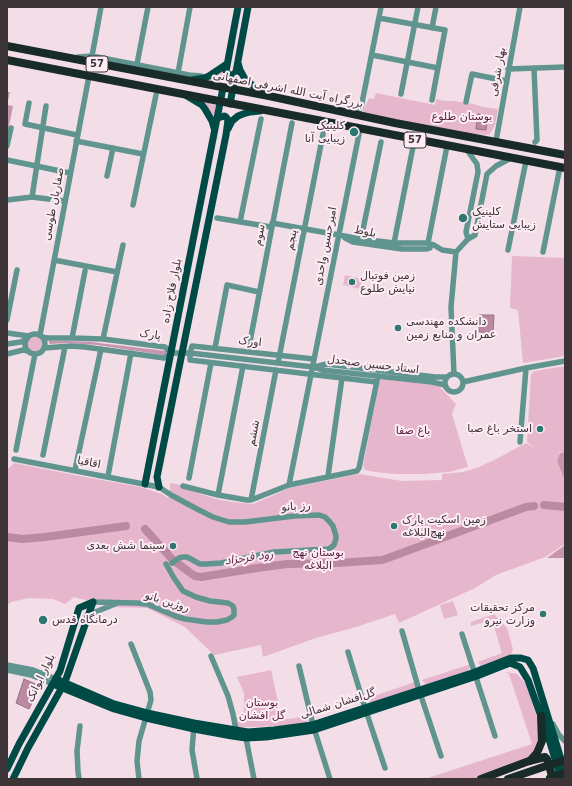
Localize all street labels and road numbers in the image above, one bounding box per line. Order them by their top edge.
street label: بهار شرقی [487,46,509,98]
road number: 57 [86,56,108,72]
street label: بزرگراه آیت الله اشرفی اصفهانی [212,69,364,111]
road number: 57 [404,132,426,148]
street label: صفاریان طوسی [40,166,68,242]
street label: امیرحسین واحدی [312,206,340,286]
street label: سوم [251,223,269,247]
street label: بلوط [353,223,377,241]
street label: پنجم [284,229,300,251]
street label: بلوار فلاح زاده [159,257,185,325]
street label: پارک [138,327,162,343]
street label: اورک [238,334,262,350]
street label: استاد حسین صبحدل [326,353,420,377]
street label: ششم [245,419,263,447]
street label: اقاقیا [76,454,102,472]
street label: رز بانو [281,499,311,515]
street label: روژین بانو [143,589,191,615]
street label: بلوار ایوانک [24,652,58,704]
street label: گل‌افشان شمالی [299,686,377,722]

